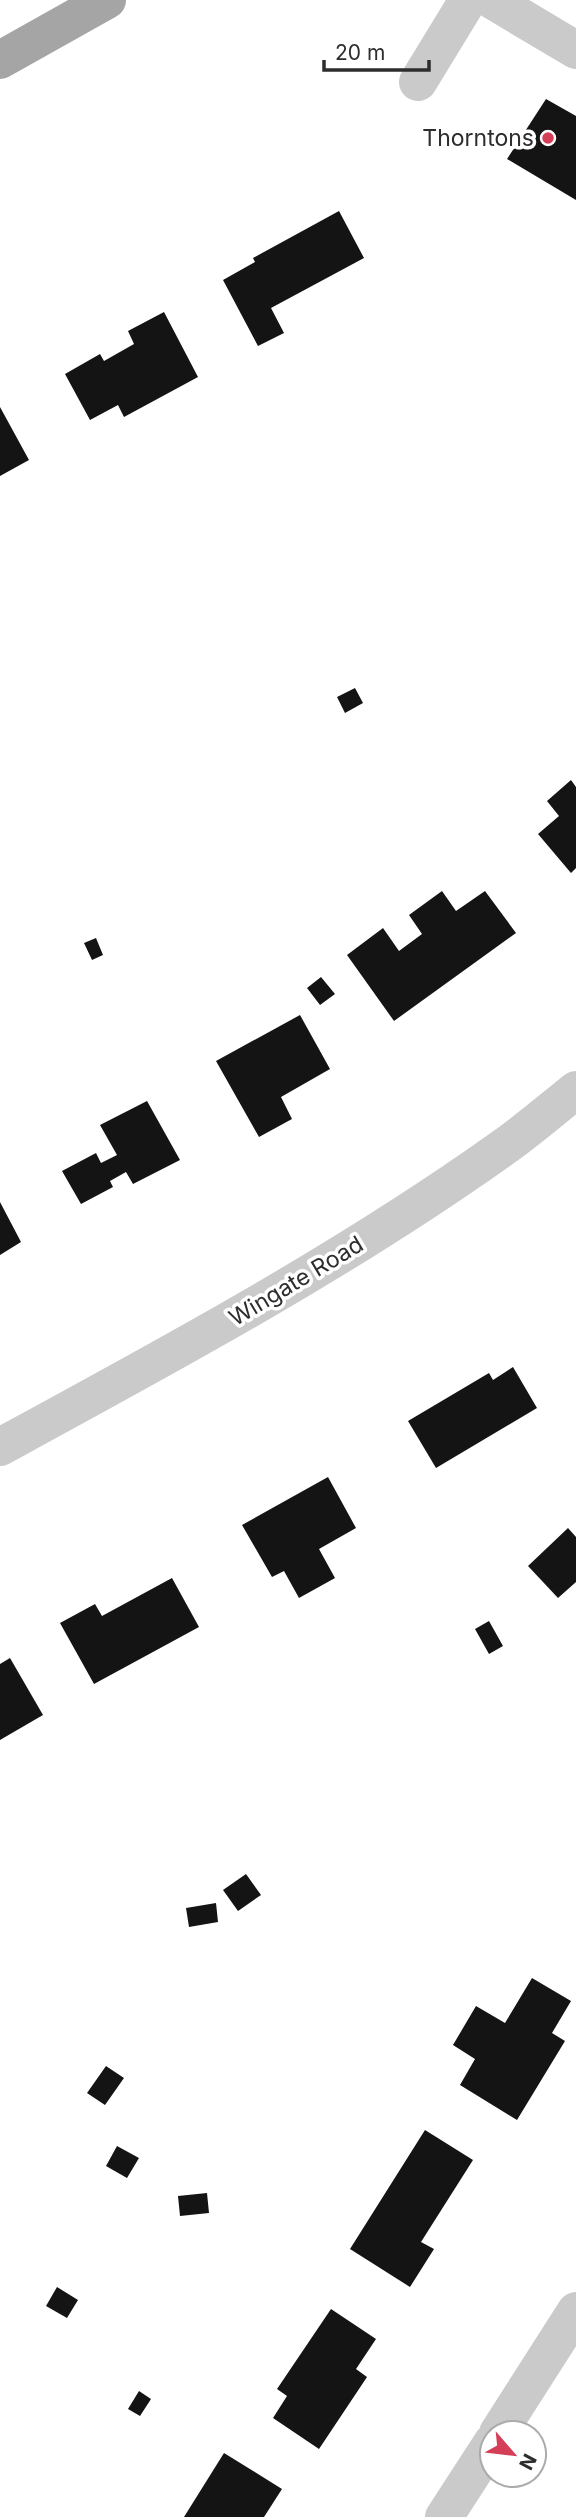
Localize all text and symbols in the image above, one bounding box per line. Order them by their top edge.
scale bar [324,28,429,72]
text: 20 m [335,40,385,65]
place label: Thorntons [422,124,534,152]
marker: Thorntons [540,130,556,146]
street label: Wingate Road [224,1230,368,1332]
north arrow [478,2419,548,2489]
text: N [514,2450,541,2474]

